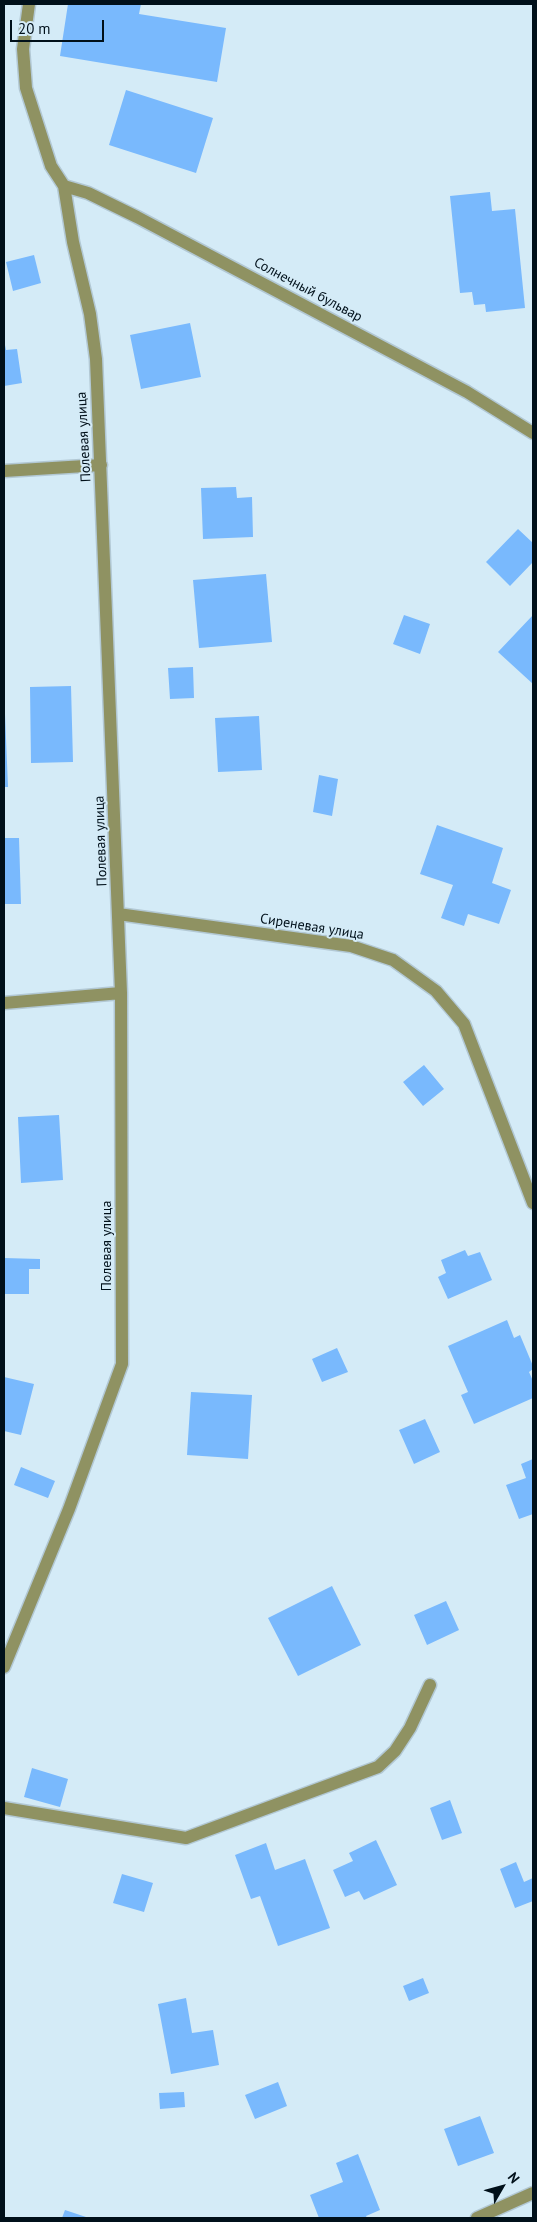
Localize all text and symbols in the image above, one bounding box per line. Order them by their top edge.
scale bar [12,10,106,42]
text: 20 m [18,19,51,38]
street label: Солнечный бульвар [251,254,365,326]
street label: Полевая улица [73,391,95,483]
street label: Полевая улица [91,795,111,887]
street label: Сиреневая улица [259,910,365,944]
street label: Полевая улица [99,1201,115,1291]
north arrow [477,2162,527,2212]
text: N [504,2169,524,2187]

